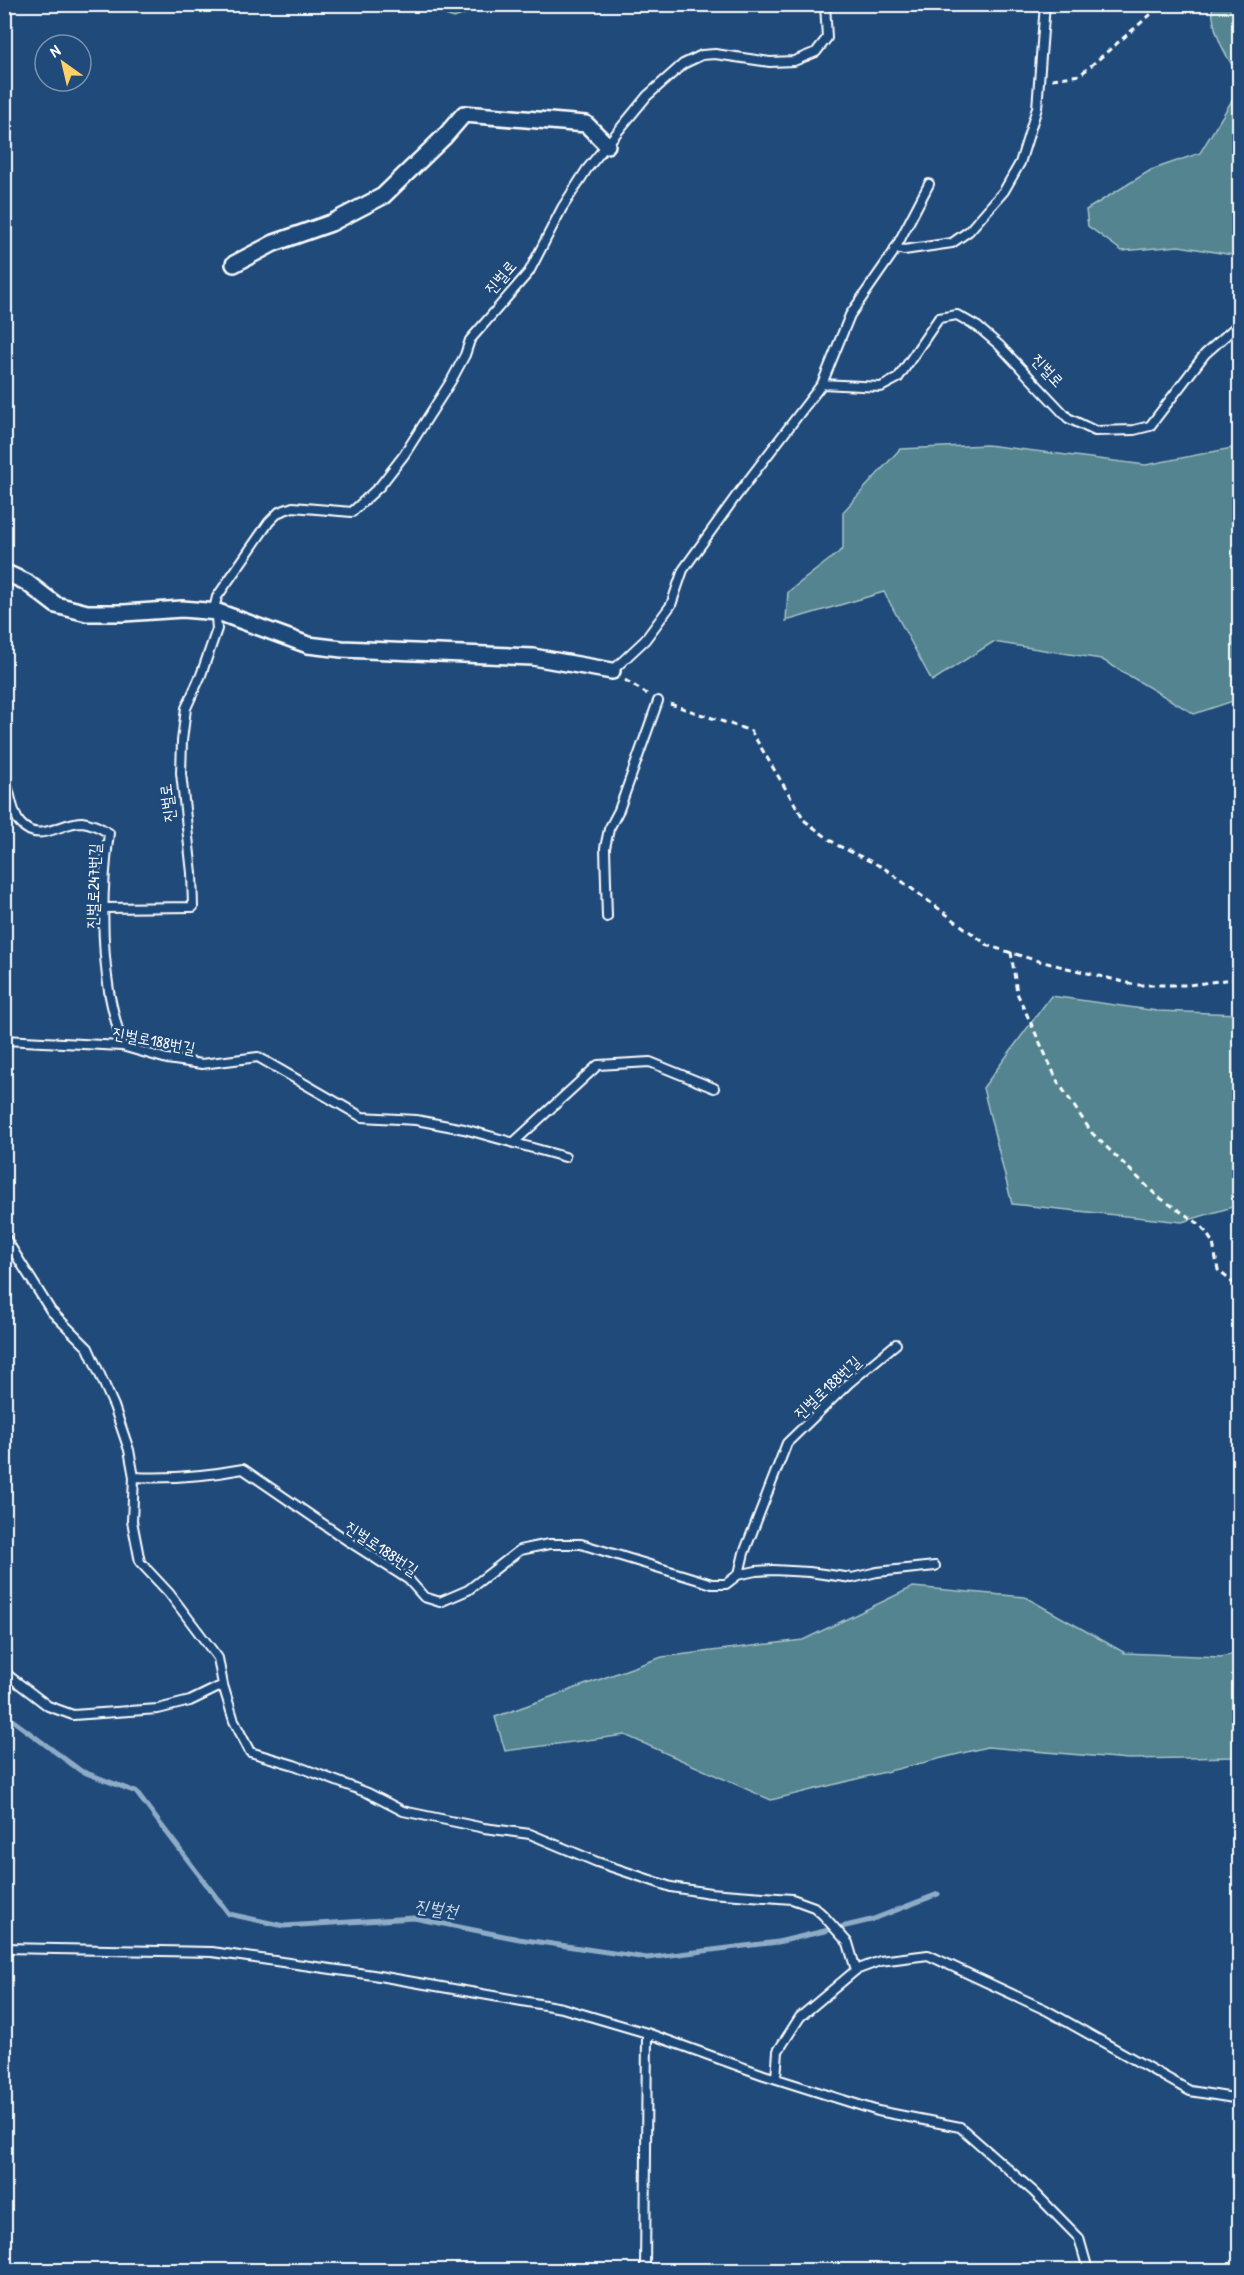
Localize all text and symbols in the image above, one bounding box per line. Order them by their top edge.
north arrow [33,33,93,93]
text: N [45,39,65,62]
street label: 진벌로 [479,255,521,299]
street label: 진벌로 [1027,348,1069,392]
street label: 진벌로 [154,782,180,824]
street label: 진벌로247번길 [81,843,105,929]
street label: 진벌로188번길 [111,1021,197,1059]
street label: 진벌로188번길 [789,1350,865,1424]
street label: 진벌로188번길 [341,1515,423,1581]
water label: 진벌천 [413,1893,461,1924]

